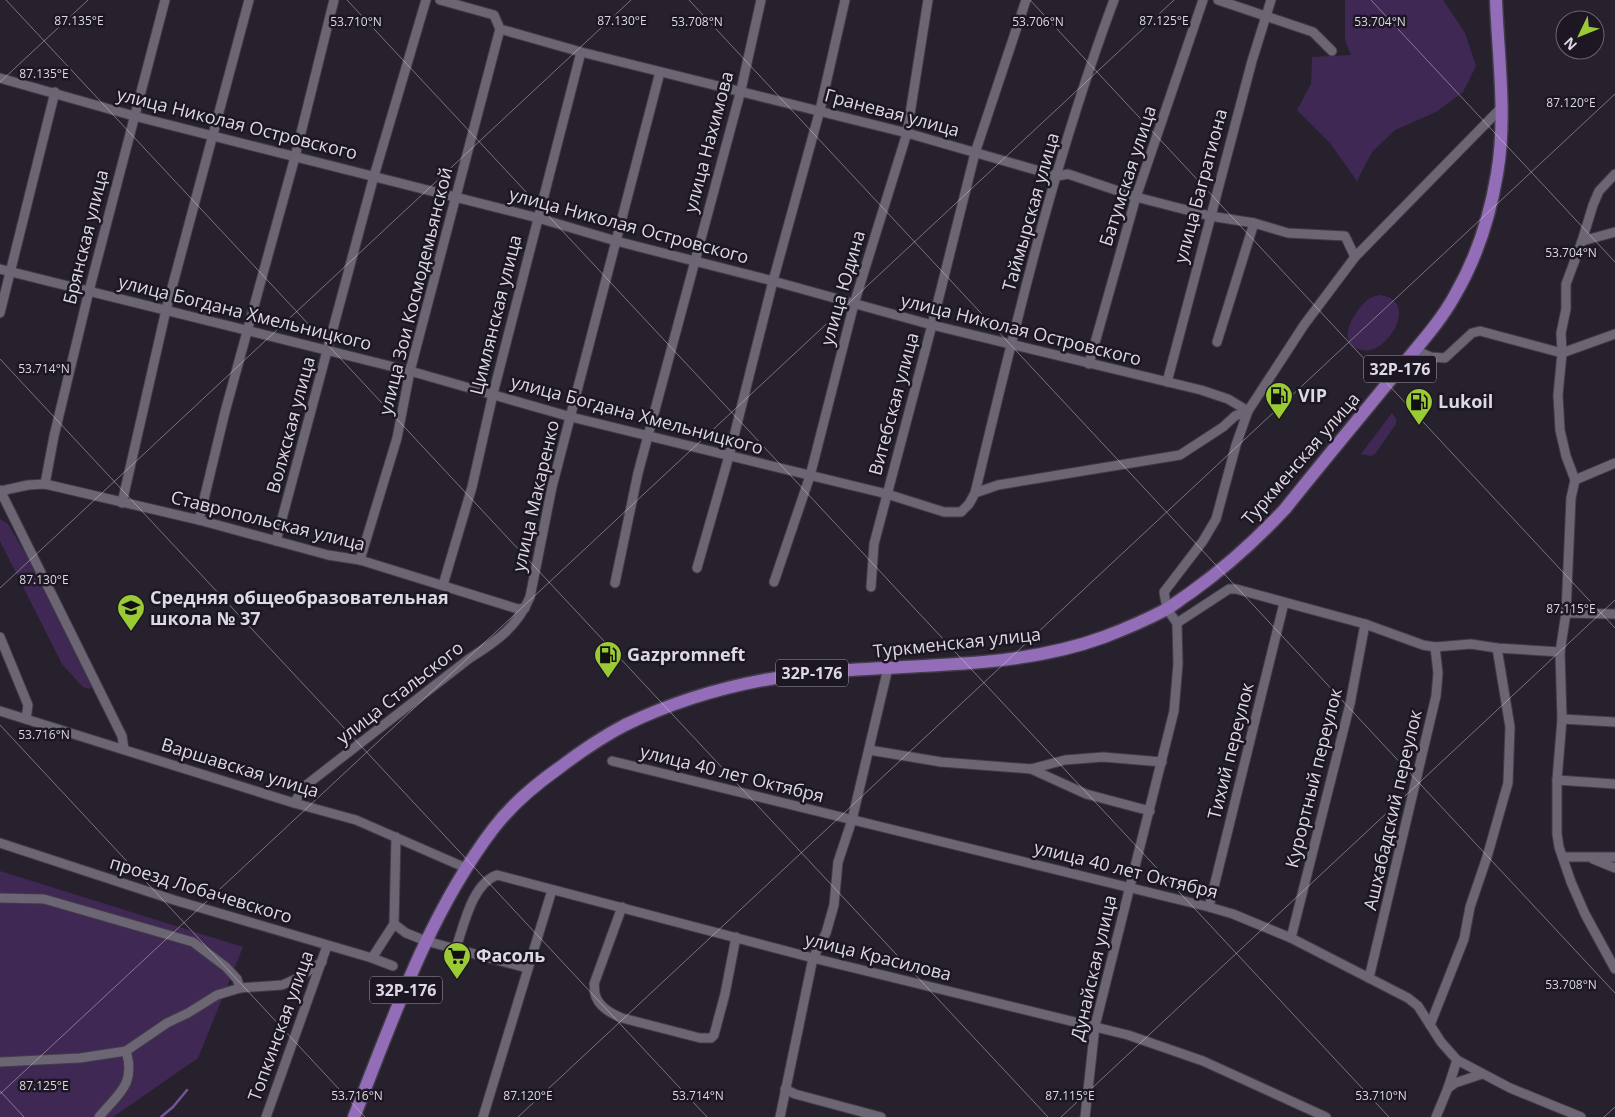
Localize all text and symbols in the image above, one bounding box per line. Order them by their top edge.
north arrow [1555,10,1605,60]
text: 87.135°E [54,12,104,29]
text: 87.130°E [597,12,647,29]
text: 87.125°E [1139,12,1189,29]
text: 53.710°N [330,13,382,30]
text: 53.708°N [671,13,723,30]
text: 53.706°N [1012,13,1064,30]
text: 53.704°N [1354,13,1406,30]
text: N [1559,34,1581,55]
text: 87.135°E [19,65,69,82]
street label: улица Нахимова [678,69,738,215]
street label: улица Николая Островского [114,81,360,165]
street label: Граневая улица [822,82,962,142]
text: 87.120°E [1546,94,1596,111]
street label: Батумская улица [1093,102,1161,249]
street label: улица Багратиона [1168,106,1232,265]
street label: Таймырская улица [996,130,1064,294]
street label: улица Зои Космодемьянской [373,164,457,417]
street label: Брянская улица [57,167,113,307]
street label: улица Николая Островского [507,181,752,269]
street label: улица Юдина [814,227,870,348]
street label: Цимлянская улица [464,232,527,397]
text: 53.704°N [1545,244,1597,261]
street label: улица Богдана Хмельницкого [116,269,374,355]
street label: улица Николая Островского [898,287,1144,371]
street label: Витебская улица [862,330,924,478]
street label: Волжская улица [260,354,320,496]
road number: 32Р-176 [1364,356,1436,382]
text: 53.714°N [18,360,70,377]
street label: улица Богдана Хмельницкого [508,369,766,459]
fuel station icon: VIP [1264,381,1294,420]
place label: VIP [1298,383,1327,407]
street label: Туркменская улица [1236,387,1365,530]
fuel station icon: Lukoil [1404,387,1434,426]
place label: Lukoil [1438,389,1493,413]
street label: улица Макаренко [506,418,564,574]
street label: Ставропольская улица [169,484,368,556]
text: 87.130°E [19,571,69,588]
place label: Средняя общеобразовательная школа № 37 [150,585,449,630]
school or university icon: Средняя общеобразовательная школа № 37 [116,593,146,632]
text: 87.115°E [1546,600,1596,617]
street label: Туркменская улица [872,621,1042,663]
street label: улица Стальского [331,635,468,749]
fuel station icon: Gazpromneft [593,640,623,679]
place label: Gazpromneft [627,642,746,666]
road number: 32Р-176 [776,660,848,686]
street label: Тихий переулок [1201,679,1259,822]
street label: Курортный переулок [1279,685,1347,870]
street label: Ашхабадский переулок [1357,706,1427,912]
text: 53.716°N [18,726,70,743]
street label: Варшавская улица [159,732,322,802]
street label: улица 40 лет Октября [638,739,827,808]
street label: улица 40 лет Октября [1032,835,1221,904]
street label: проезд Лобачевского [107,850,296,928]
street label: Дунайская улица [1065,893,1121,1043]
street label: улица Красилова [802,926,954,986]
supermarket icon: Фасоль [442,941,472,980]
place label: Фасоль [476,943,545,967]
street label: Топкинская улица [242,947,318,1104]
road number: 32Р-176 [370,976,442,1004]
text: 53.708°N [1545,976,1597,993]
text: 87.125°E [19,1077,69,1094]
text: 53.716°N [331,1087,383,1104]
text: 87.120°E [503,1087,553,1104]
text: 53.714°N [672,1087,724,1104]
text: 87.115°E [1045,1087,1095,1104]
text: 53.710°N [1355,1087,1407,1104]

